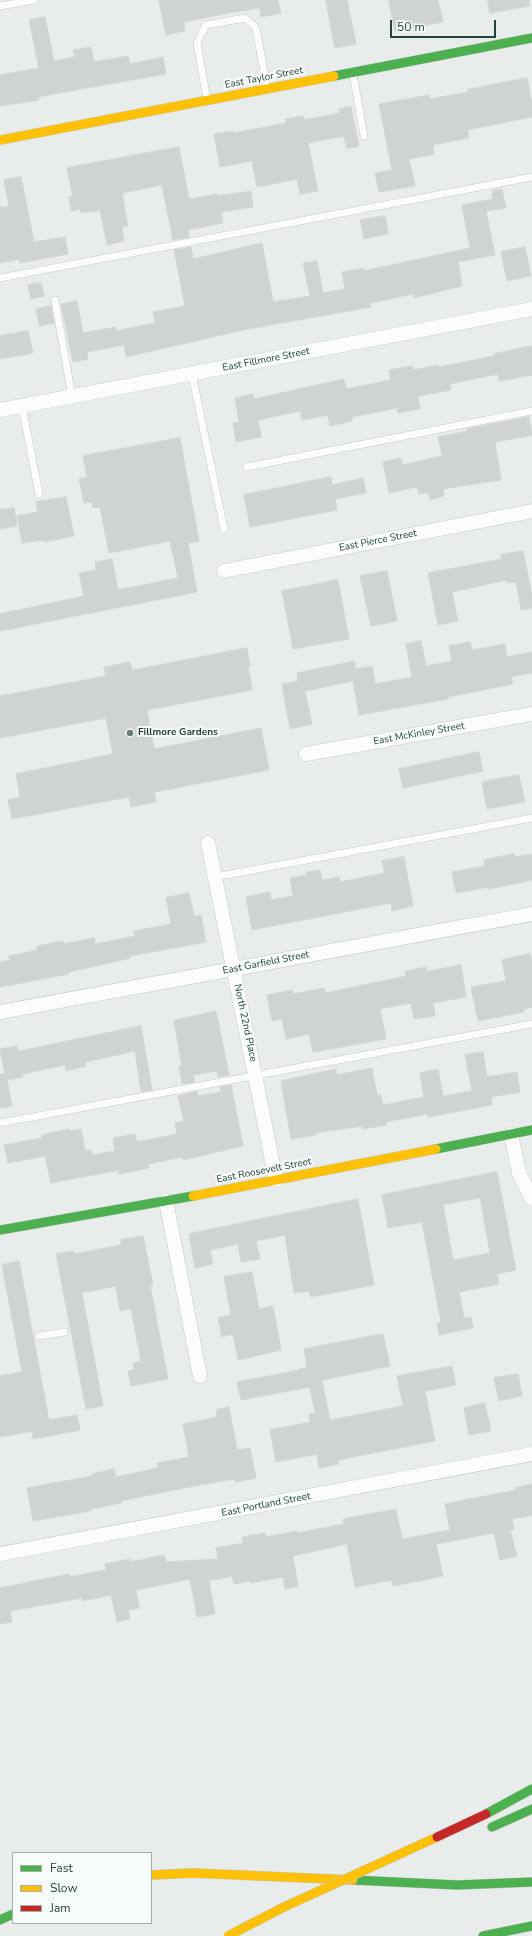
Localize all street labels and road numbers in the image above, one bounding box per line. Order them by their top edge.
street label: East Taylor Street [224,65,304,91]
street label: East Fillmore Street [221,346,311,374]
street label: East Pierce Street [338,528,418,554]
street label: East McKinley Street [372,720,466,748]
street label: East Garfield Street [222,949,310,977]
street label: North 22nd Place [231,983,259,1063]
street label: East Roosevelt Street [216,1156,312,1186]
street label: East Portland Street [220,1490,312,1520]

